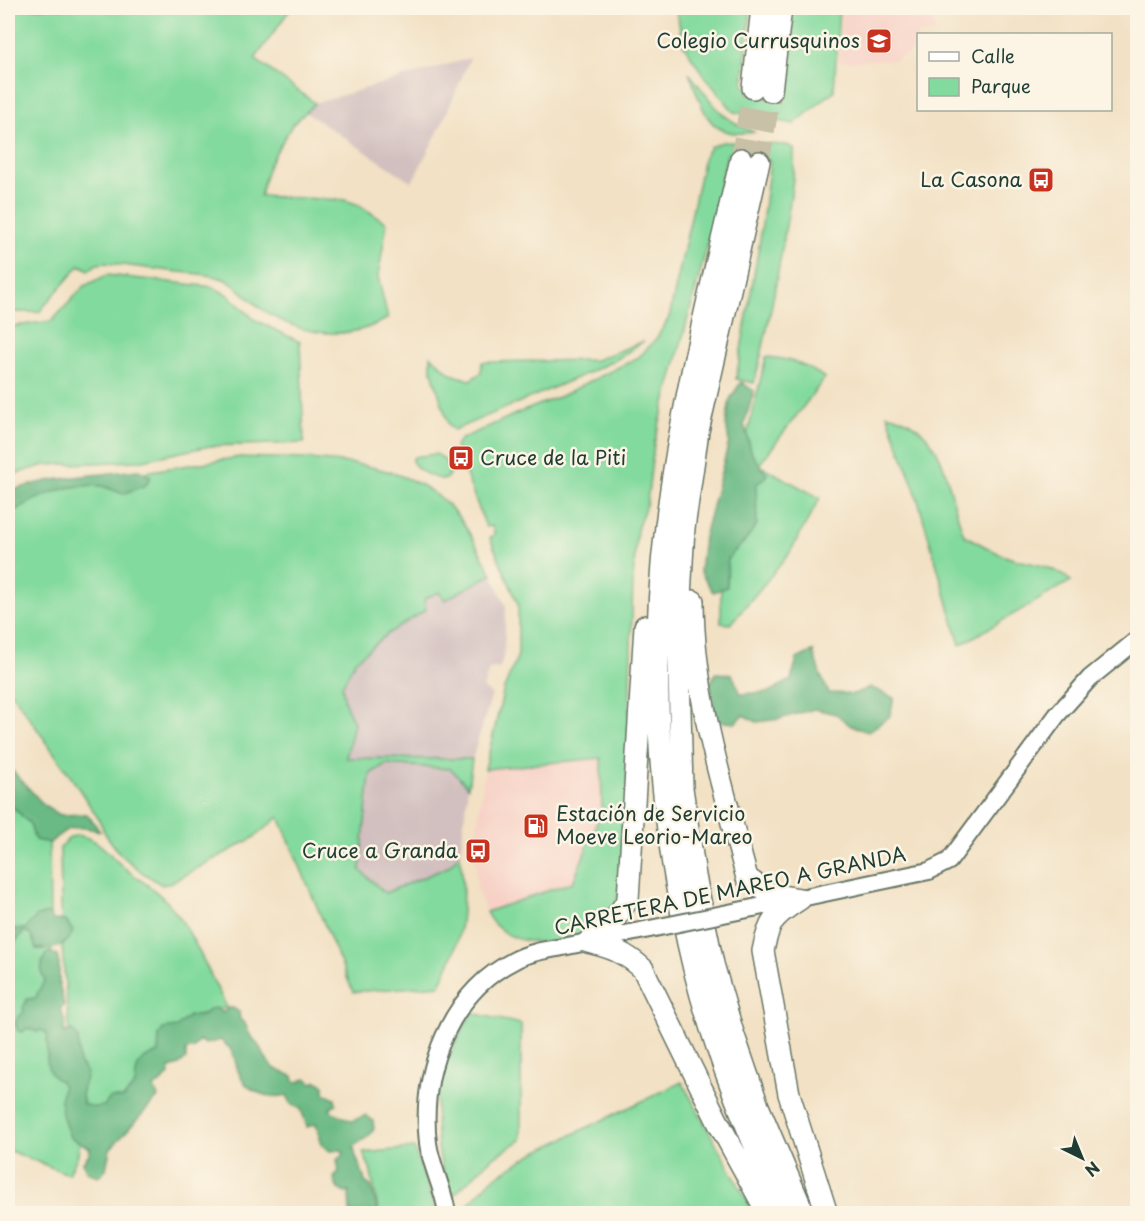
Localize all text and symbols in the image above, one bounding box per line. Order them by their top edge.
place label: Colegio Currusquinos [656,25,860,55]
school or university icon: Colegio Currusquinos [864,26,894,56]
legend [917,33,1112,111]
text: Calle [971,42,1015,69]
text: Parque [971,72,1031,99]
place label: La Casona [920,164,1023,194]
bus stop icon: La Casona [1026,165,1056,195]
place label: Cruce de la Piti [480,442,626,472]
bus stop icon: Cruce de la Piti [446,443,476,473]
place label: Estación de Servicio Moeve Leorio-Mareo [556,798,753,851]
fuel station icon: Estación de Servicio Moeve Leorio-Mareo [521,811,551,841]
place label: Cruce a Granda [302,835,459,865]
bus stop icon: Cruce a Granda [463,836,493,866]
street label: CARRETERA DE MAREO A GRANDA [551,838,908,942]
north arrow [1052,1128,1112,1188]
text: N [1080,1157,1106,1183]

